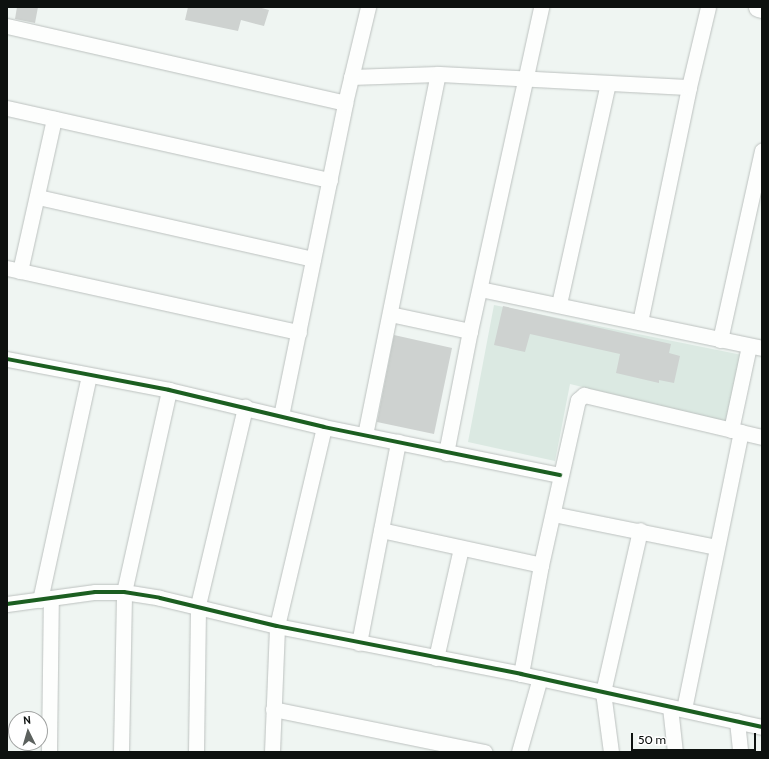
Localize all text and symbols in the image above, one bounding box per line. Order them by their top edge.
north arrow [8,711,48,751]
text: N [23,713,32,727]
scale bar [633,725,758,751]
text: 50 m [638,732,666,747]

